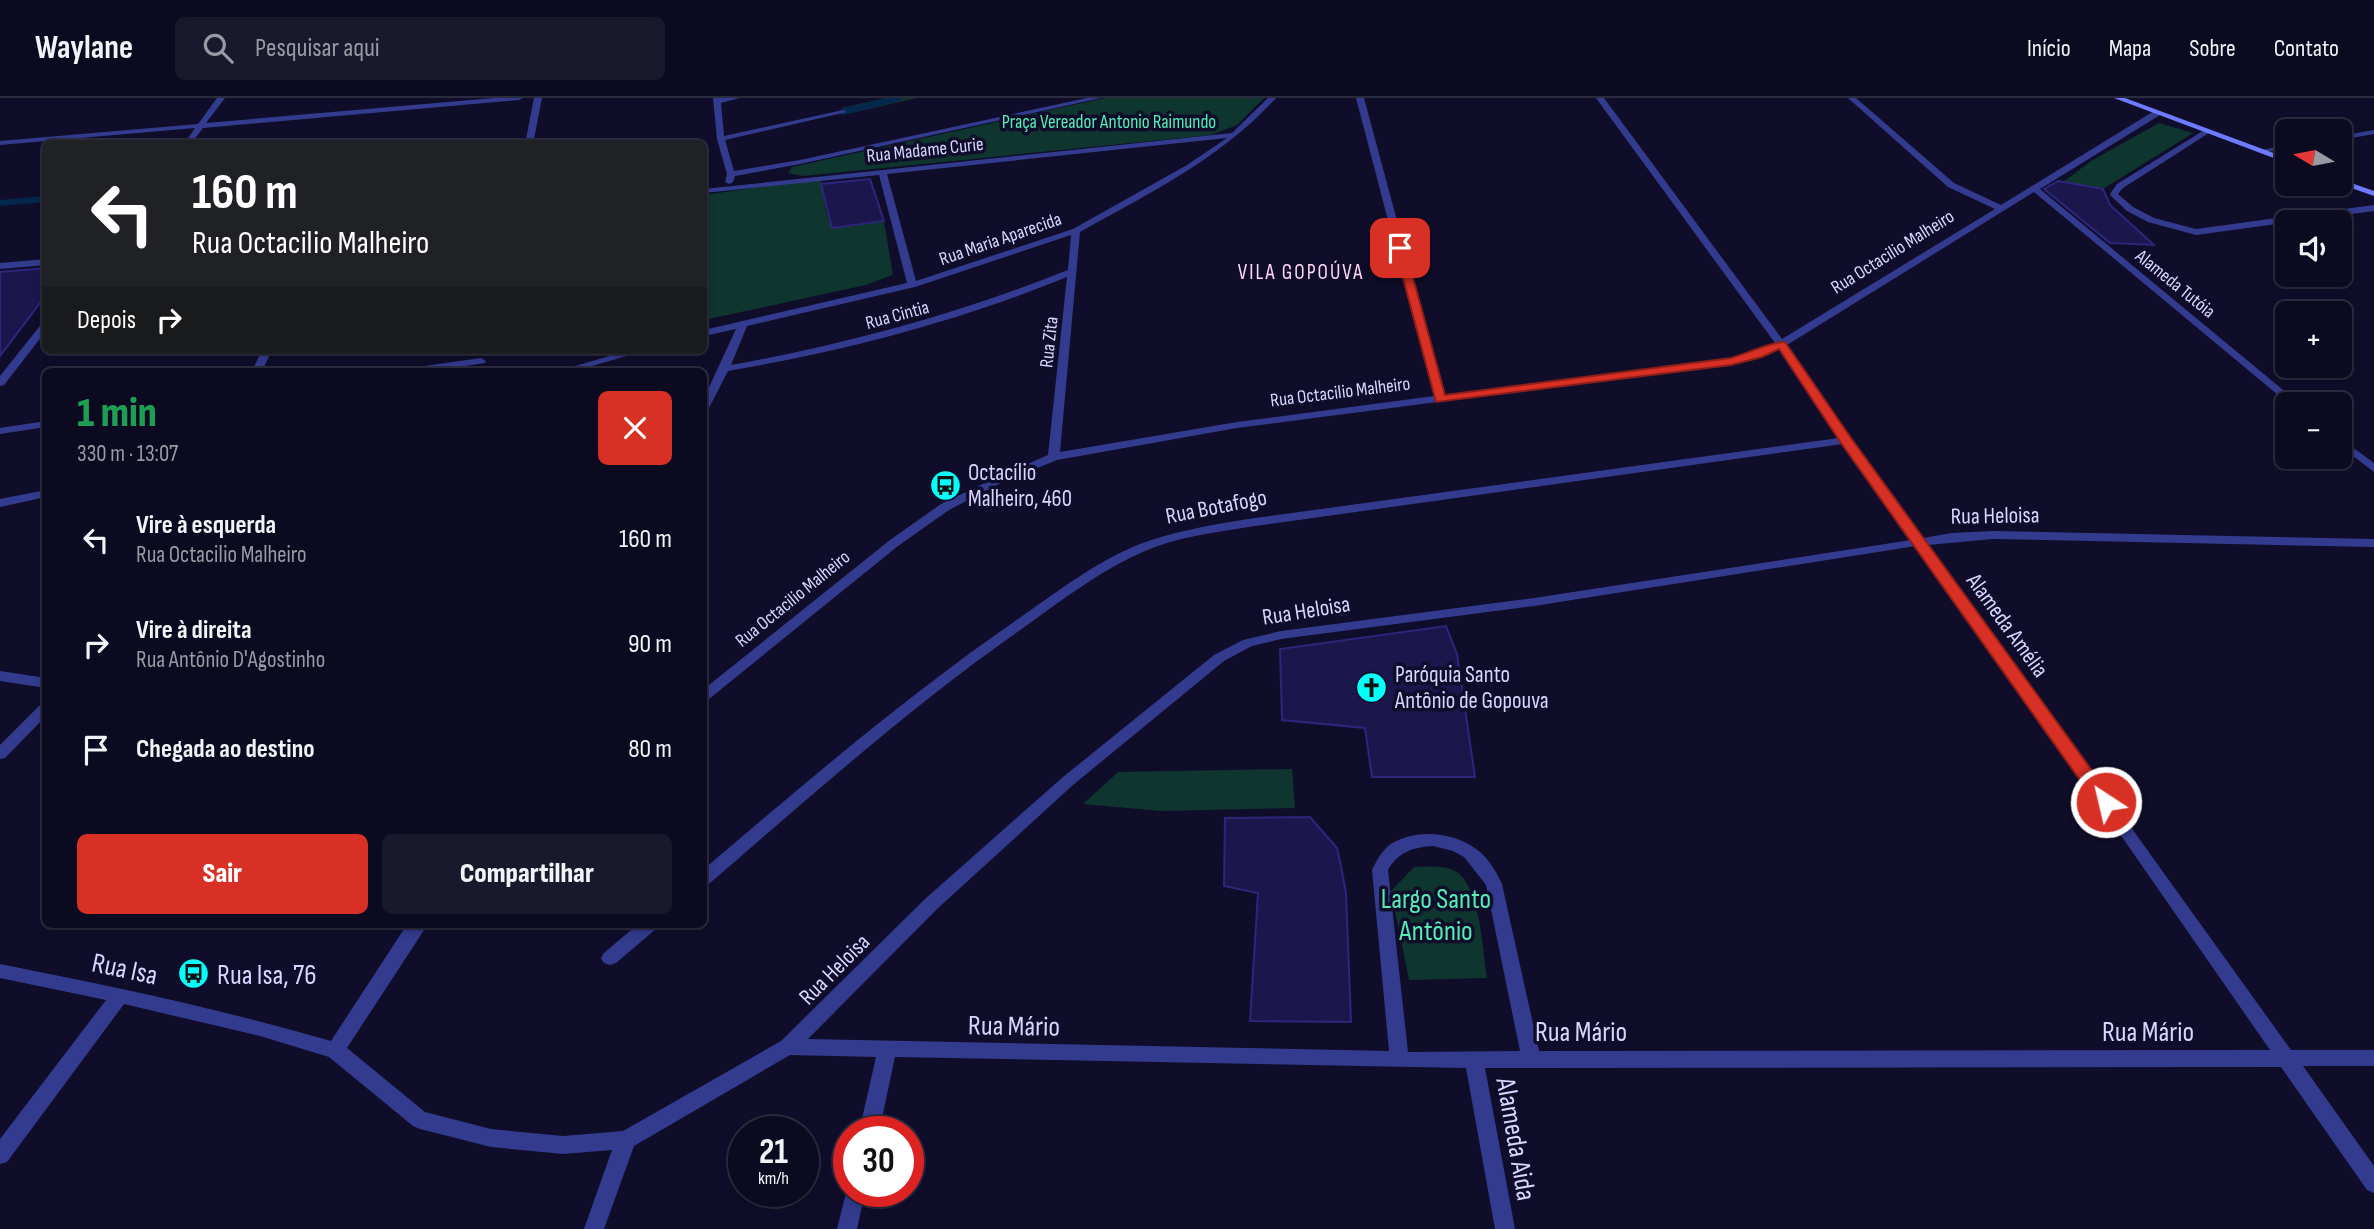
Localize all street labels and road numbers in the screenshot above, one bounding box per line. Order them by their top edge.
street label: Rua Madame Curie [866,133,985,168]
street label: Rua Octacilio Malheiro [1827,205,1959,299]
street label: Rua Maria Aparecida [936,208,1065,271]
street label: Alameda Tutóia [2130,244,2220,323]
street label: Rua Cintia [863,296,932,335]
street label: Rua Zita [1035,315,1064,369]
street label: Rua Octacilio Malheiro [1269,372,1412,412]
street label: Rua Botafogo [1163,483,1269,531]
street label: Rua Heloisa [1950,501,2040,531]
street label: Rua Octacilio Malheiro [731,546,855,652]
street label: Alameda Amélia [1960,567,2054,683]
street label: Rua Heloisa [1260,590,1352,632]
street label: Rua Heloisa [793,928,876,1011]
street label: Rua Isa [89,946,161,992]
street label: Rua Mário [968,1009,1060,1044]
street label: Rua Mário [1535,1016,1627,1049]
street label: Rua Mário [2102,1016,2194,1049]
street label: Alameda Aida [1488,1074,1543,1203]

